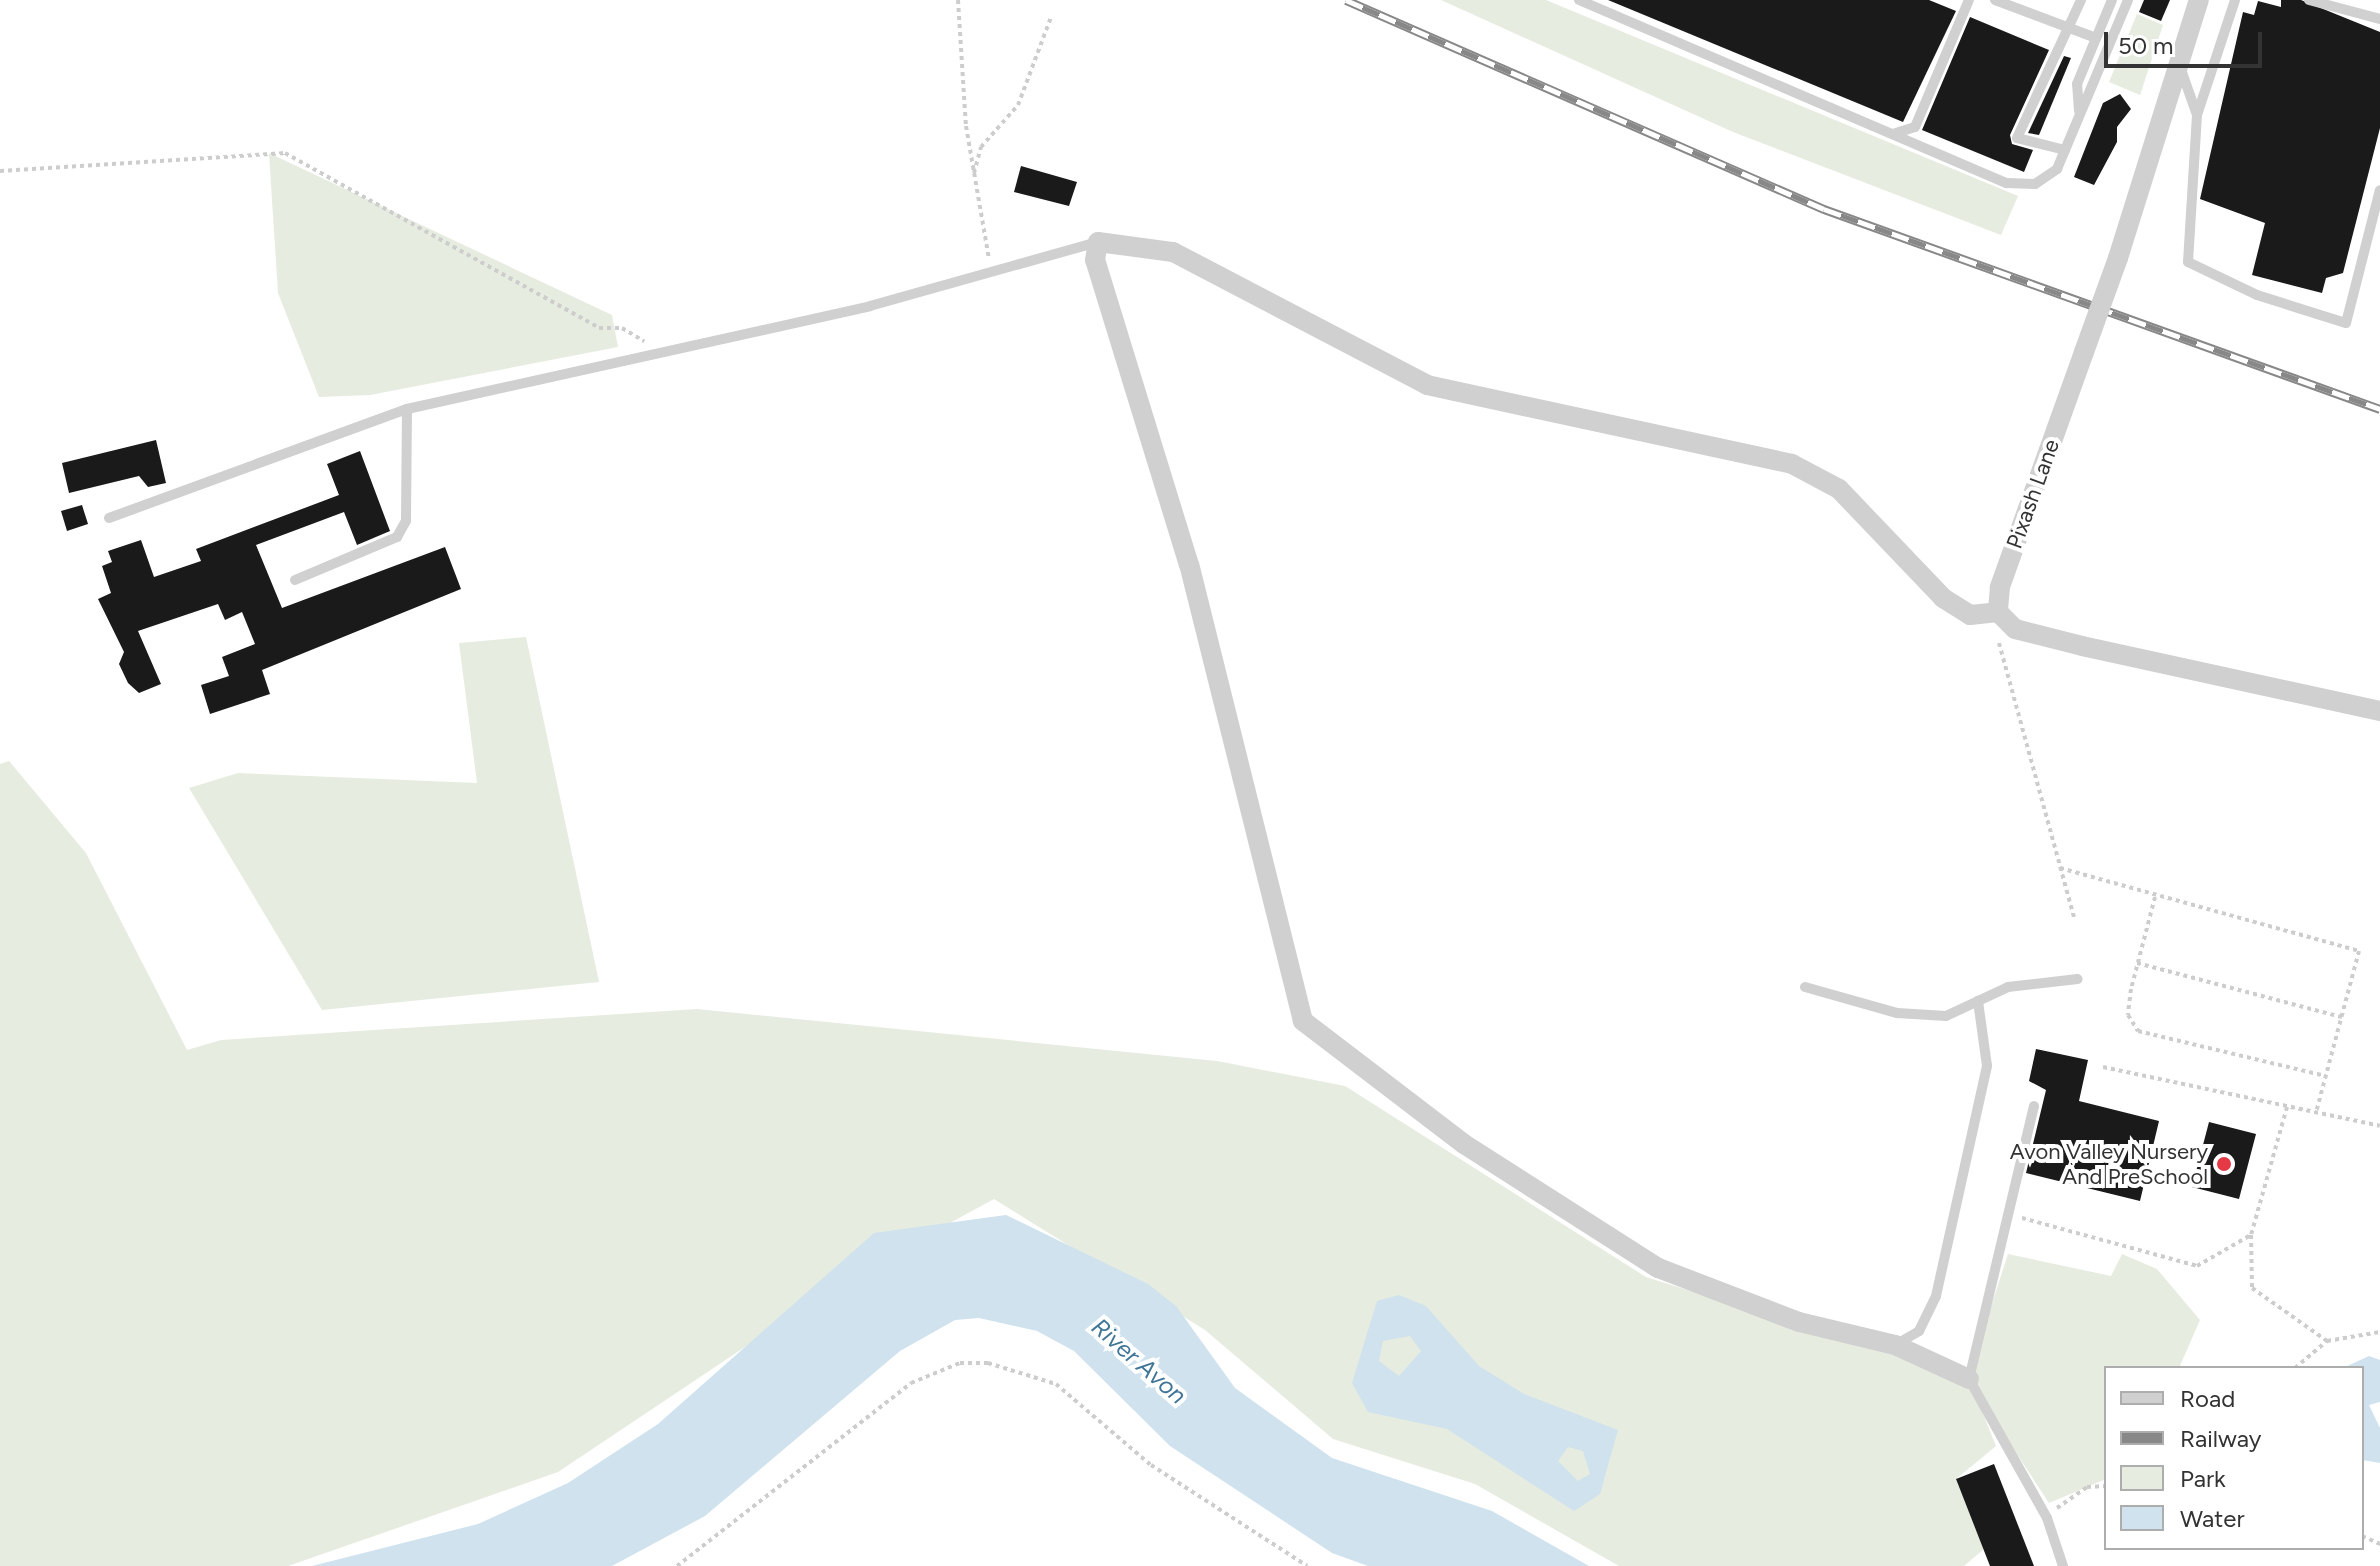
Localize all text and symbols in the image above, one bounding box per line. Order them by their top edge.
scale bar [2108,16,2266,66]
text: 50 m [2118,31,2174,60]
street label: Pixash Lane [2001,436,2065,552]
place label: Avon Valley Nursery And PreSchool [2010,1138,2208,1190]
marker: Avon Valley Nursery And PreSchool [2215,1155,2233,1173]
water label: River Avon [1086,1312,1192,1410]
legend [2104,1366,2364,1550]
text: Road [2180,1384,2235,1413]
text: Railway [2180,1424,2261,1453]
text: Park [2180,1464,2226,1493]
text: Water [2180,1504,2245,1533]

